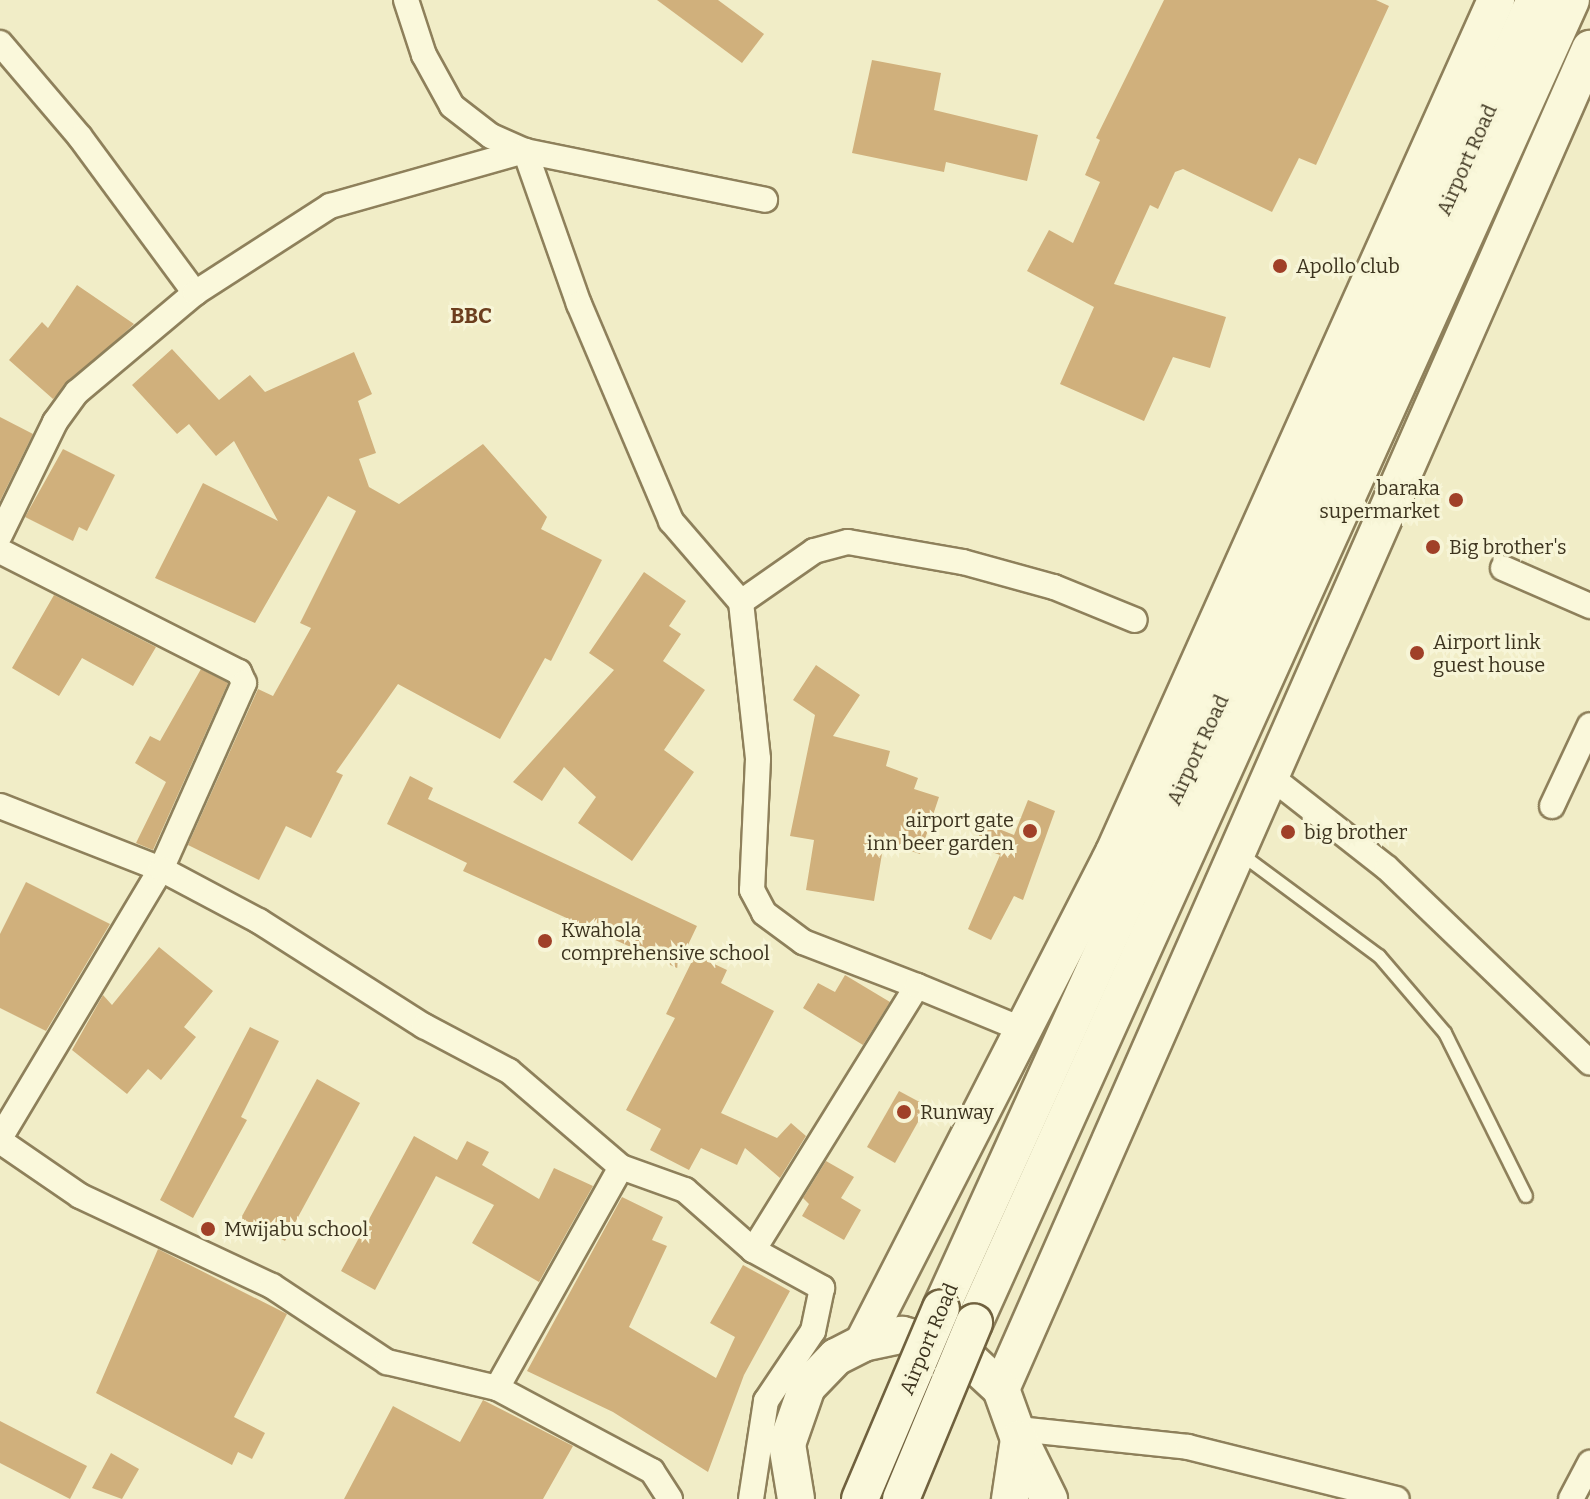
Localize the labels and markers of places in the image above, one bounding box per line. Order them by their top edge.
place label: Apollo club [1296,254,1400,278]
marker: Apollo club [1271,257,1289,275]
place label: baraka supermarket [1319,476,1440,523]
marker: baraka supermarket [1447,491,1465,509]
place label: Big brother's [1449,535,1567,559]
marker: Big brother's [1424,538,1442,556]
place label: Airport link guest house [1433,630,1545,677]
marker: Airport link guest house [1408,644,1426,662]
place label: airport gate inn beer garden [867,808,1014,855]
place label: big brother [1304,820,1407,844]
marker: airport gate inn beer garden [1021,822,1039,840]
marker: big brother [1279,823,1297,841]
place label: Kwahola comprehensive school [561,918,770,965]
marker: Kwahola comprehensive school [536,932,554,950]
place label: Runway [920,1100,994,1124]
marker: Runway [895,1103,913,1121]
place label: Mwijabu school [224,1217,368,1241]
marker: Mwijabu school [199,1220,217,1238]

